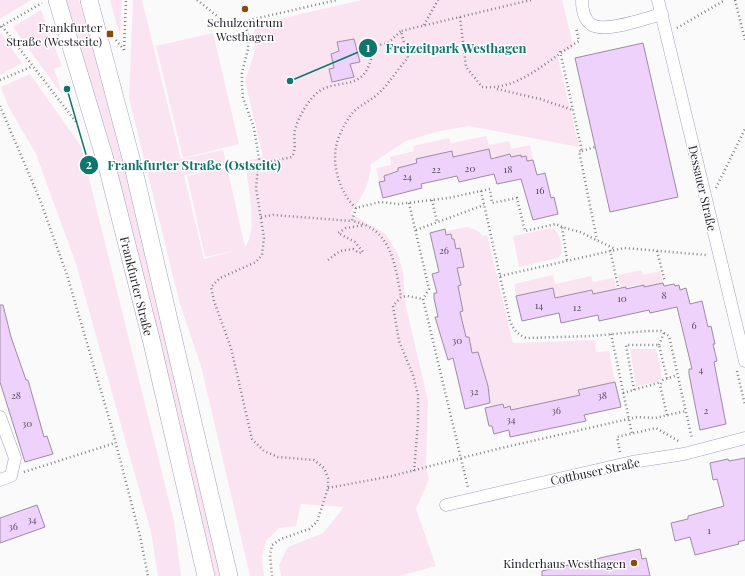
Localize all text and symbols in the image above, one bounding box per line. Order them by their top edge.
marker: Schulzentrum Westhagen [240,4,250,14]
place label: Schulzentrum Westhagen [207,14,283,44]
place label: Frankfurter Straße (Westseite) [6,19,103,49]
marker: Frankfurter Straße (Westseite) [105,29,115,39]
callout: Freizeitpark Westhagen [358,36,535,61]
text: 1 [366,39,371,55]
text: Freizeitpark Westhagen [386,39,526,56]
street label: Dessauer Straße [685,143,721,233]
callout: Frankfurter Straße (Ostseite) [79,153,289,178]
text: 2 [86,156,92,172]
text: Frankfurter Straße (Ostseite) [107,156,281,173]
house number: 20 [465,161,475,175]
house number: 22 [431,162,441,176]
house number: 18 [504,162,512,176]
house number: 24 [402,169,412,183]
house number: 16 [536,183,544,197]
street label: Frankfurter Straße [117,235,157,337]
house number: 26 [439,243,449,257]
house number: 8 [661,288,667,302]
house number: 10 [617,291,627,305]
house number: 14 [535,298,543,312]
house number: 12 [573,300,581,314]
house number: 6 [691,318,697,332]
house number: 30 [452,333,462,347]
house number: 4 [699,362,704,376]
house number: 32 [469,384,479,398]
house number: 28 [11,388,21,402]
house number: 38 [597,388,607,402]
house number: 36 [551,403,561,417]
house number: 2 [704,403,709,417]
house number: 34 [506,412,516,426]
house number: 30 [22,416,32,430]
street label: Cottbuser Straße [549,454,641,488]
house number: 34 [27,512,37,526]
house number: 36 [8,519,18,533]
house number: 1 [707,523,711,537]
place label: Kinderhaus Westhagen [503,555,626,571]
marker: Kinderhaus Westhagen [629,558,639,568]

